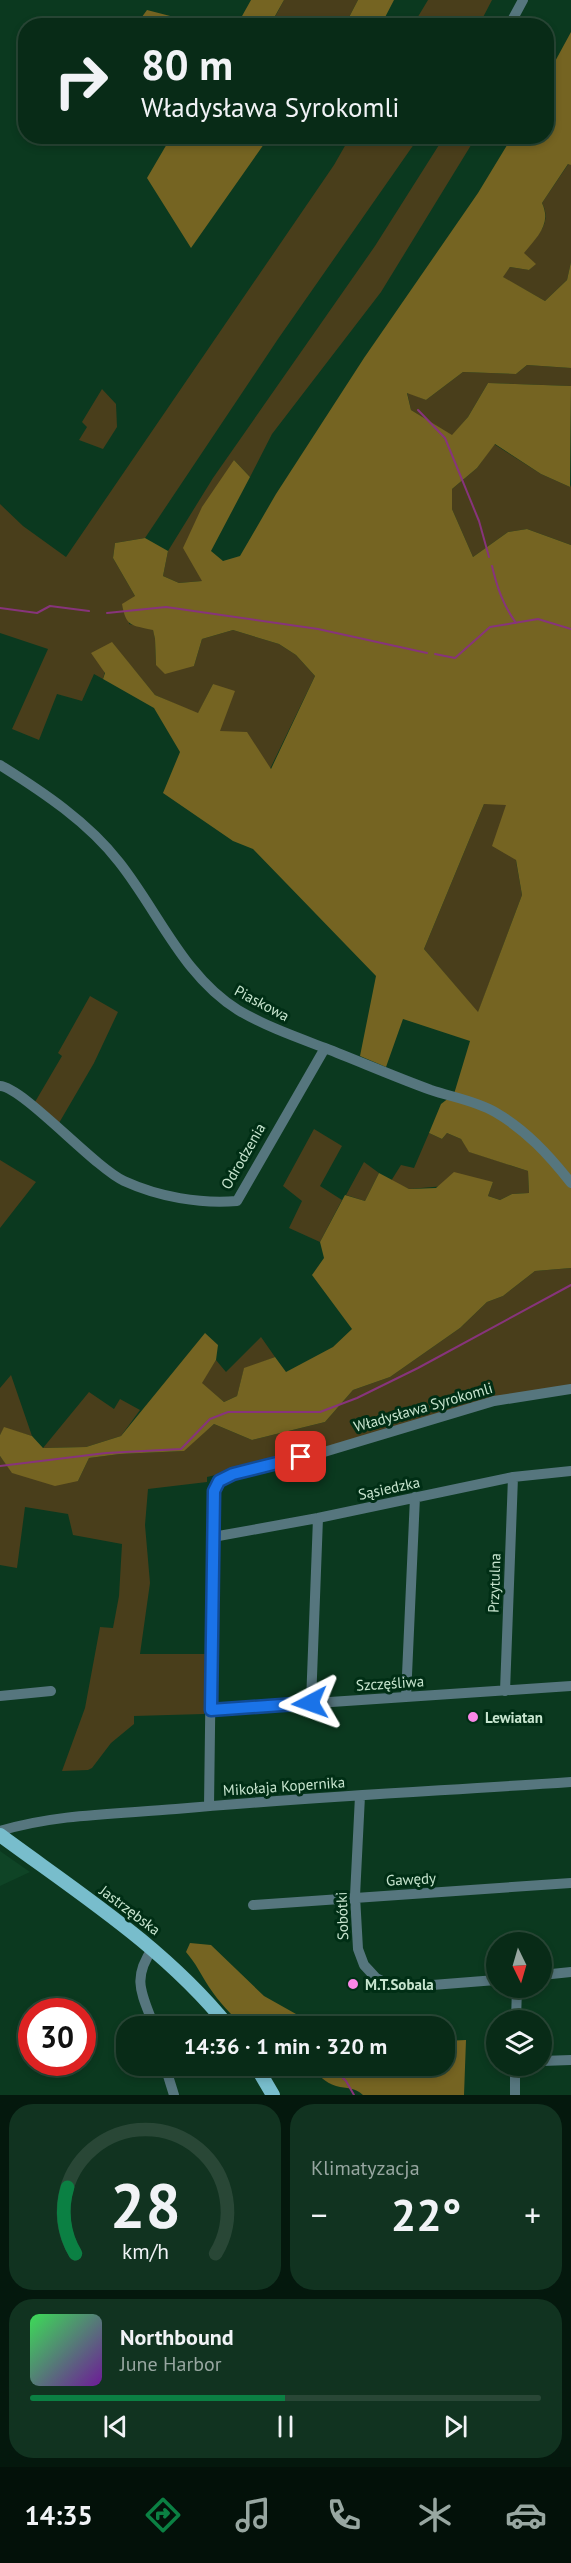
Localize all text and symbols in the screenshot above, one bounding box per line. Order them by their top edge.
text: 80 m [141,37,233,92]
icon: right [42,42,120,120]
text: Władysława Syrokomli [141,90,400,124]
street label: Piaskowa [231,981,293,1025]
street label: Odrodzenia [216,1120,270,1192]
street label: Władysława Syrokomli [351,1378,495,1436]
pin [275,1431,326,1482]
icon: arrive [284,1440,317,1473]
street label: Sąsiedzka [356,1472,422,1504]
street label: Przytulna [483,1553,505,1613]
position arrow [278,1671,342,1735]
street label: Szczęśliwa [355,1671,425,1695]
place label: Lewiatan [485,1708,543,1727]
marker: Lewiatan [466,1710,480,1724]
street label: Mikołaja Kopernika [222,1772,346,1800]
street label: Gawędy [385,1868,437,1890]
street label: Jastrzębska [95,1880,164,1939]
street label: Sobótki [332,1891,352,1941]
north arrow [486,1932,552,1998]
map controls [486,1932,552,2076]
place label: M.T.Sobala [365,1975,434,1994]
marker: M.T.Sobala [346,1977,360,1991]
speed limit sign: 30 [18,1998,96,2076]
button: layers [486,2010,552,2076]
text: 14:36 · 1 min · 320 m [184,2032,387,2060]
text: Klimatyzacja [311,2155,420,2181]
text: 28 [110,2164,180,2245]
text: 22° [391,2185,461,2243]
text: − [311,2193,328,2236]
text: + [524,2193,541,2236]
text: km/h [121,2237,168,2265]
text: Northbound [120,2323,234,2351]
text: June Harbor [120,2351,222,2377]
icon: previous [99,2410,132,2443]
icon: pause [269,2410,302,2443]
icon: next [439,2410,472,2443]
icon: directions [142,2494,184,2536]
icon: music [232,2494,274,2536]
icon: phone [323,2494,365,2536]
icon: climate [414,2494,456,2536]
icon: car [505,2494,547,2536]
text: 14:35 [24,2498,93,2532]

